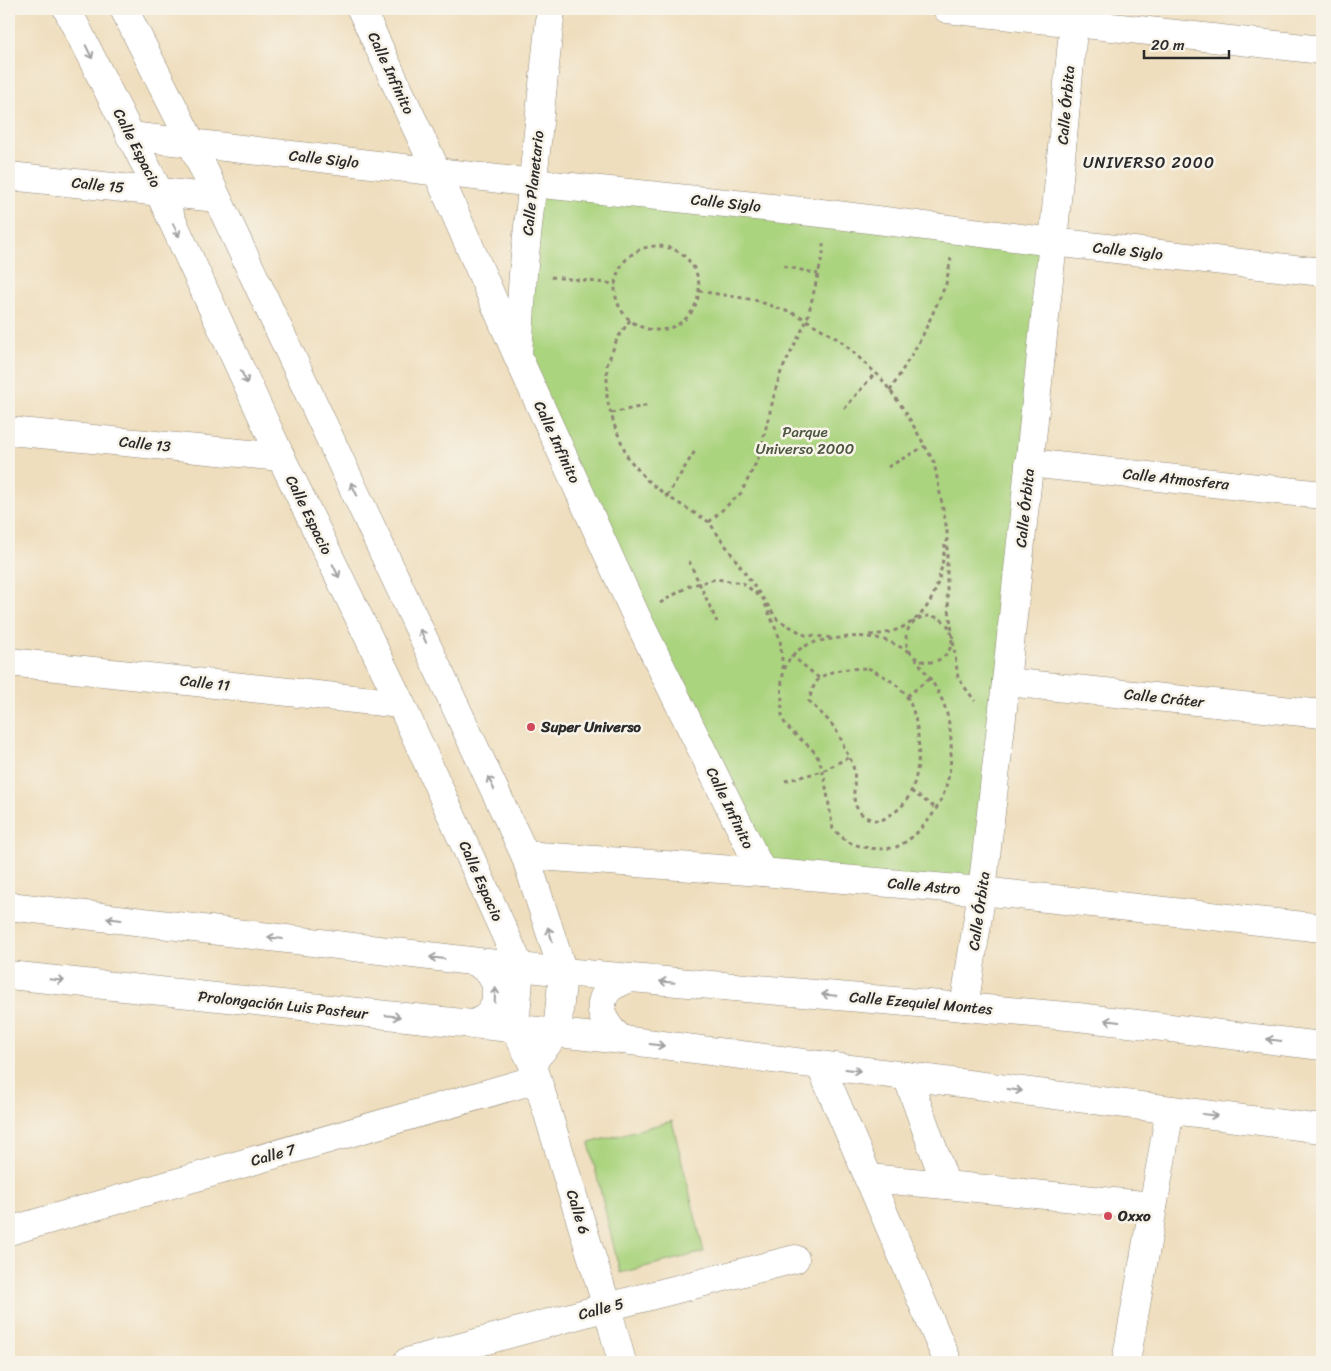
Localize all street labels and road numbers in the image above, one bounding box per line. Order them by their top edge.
street label: Calle Infinito [360,27,422,119]
street label: Calle Órbita [1050,64,1082,146]
street label: Calle Espacio [106,104,168,193]
street label: Calle Planetario [515,129,551,237]
street label: Calle Siglo [288,142,361,176]
street label: Calle 15 [70,169,126,201]
street label: Calle Siglo [690,186,763,220]
street label: Calle Siglo [1092,234,1165,268]
street label: Calle Infinito [526,396,588,488]
street label: Calle 13 [118,428,172,460]
street label: Calle Atmosfera [1122,460,1231,498]
street label: Calle Órbita [1008,467,1042,549]
street label: Calle Espacio [278,471,340,560]
street label: Calle 11 [179,667,231,699]
street label: Calle Cráter [1123,681,1206,715]
street label: Calle Infinito [699,762,761,854]
street label: Calle Espacio [452,836,511,926]
street label: Calle Órbita [961,869,997,952]
street label: Calle Astro [886,870,962,902]
street label: Prolongación Luis Pasteur [197,983,370,1027]
street label: Calle Ezequiel Montes [848,984,994,1022]
street label: Calle 7 [247,1136,300,1174]
street label: Calle 6 [559,1186,597,1238]
street label: Calle 5 [575,1290,627,1328]

